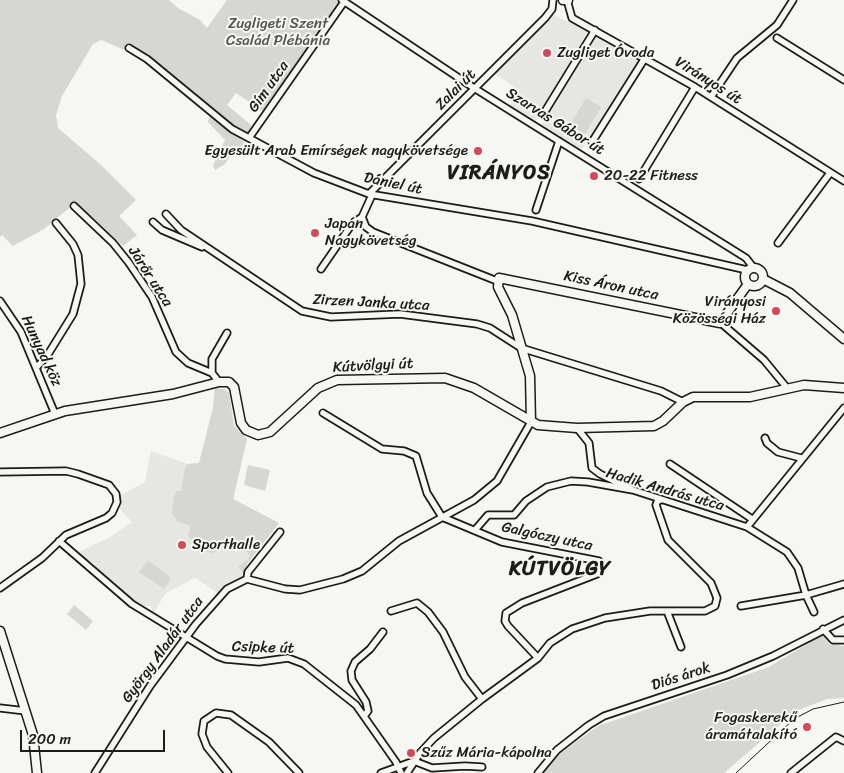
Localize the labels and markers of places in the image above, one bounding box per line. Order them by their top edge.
place label: Zugliget Óvoda [557,44,654,62]
marker: Zugliget Óvoda [541,47,553,59]
place label: Egyesült Arab Emírségek nagykövetsége [205,142,468,160]
marker: Egyesült Arab Emírségek nagykövetsége [472,145,484,157]
place label: 20-22 Fitness [604,167,698,185]
marker: 20-22 Fitness [588,170,600,182]
place label: Japán Nagykövetség [325,215,417,250]
marker: Japán Nagykövetség [309,227,321,239]
place label: Virányosi Közösségi Ház [673,293,766,328]
marker: Virányosi Közösségi Ház [770,305,782,317]
place label: Sporthalle [192,536,260,554]
marker: Sporthalle [176,539,188,551]
place label: Fogaskerekű áramátalakító [706,709,797,744]
marker: Fogaskerekű áramátalakító [801,721,813,733]
place label: Szűz Mária-kápolna [421,744,552,762]
marker: Szűz Mária-kápolna [405,747,417,759]

